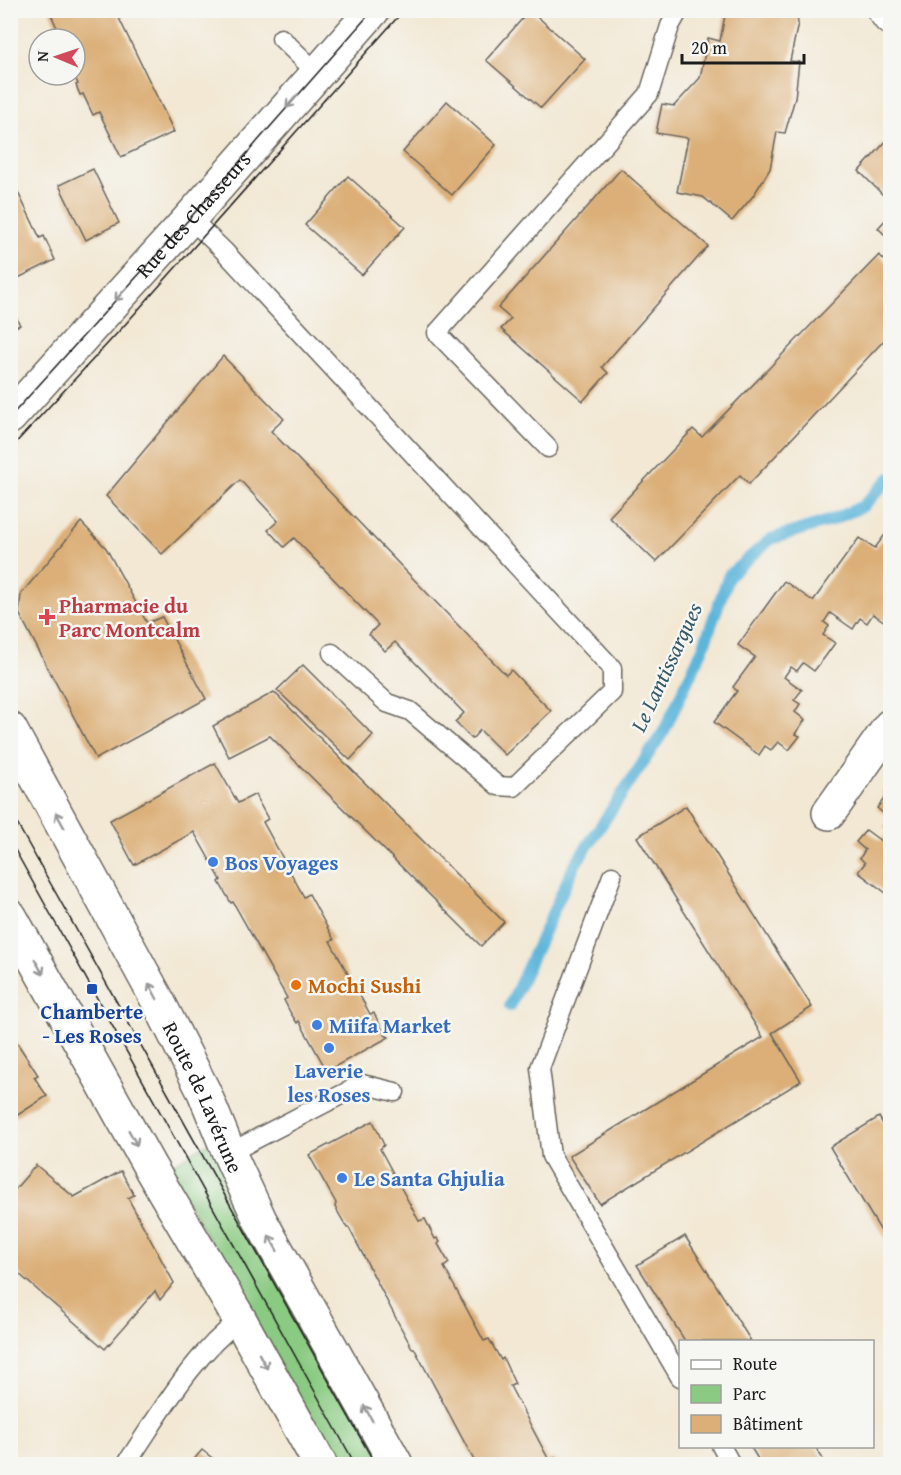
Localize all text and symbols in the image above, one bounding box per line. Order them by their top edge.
north arrow [27,27,87,87]
scale bar [682,27,804,65]
text: 20 m [691,34,727,61]
text: N [30,50,54,62]
one-way arrow [285,93,299,108]
street label: Rue des Chasseurs [128,144,258,284]
one-way arrow [114,286,128,301]
place label: Pharmacie du Parc Montcalm [59,590,200,645]
water label: Le Lantissargues [622,597,710,738]
marker: Pharmacie du Parc Montcalm [40,610,54,624]
one-way arrow [54,811,65,829]
place label: Bos Voyages [225,847,338,878]
marker: Bos Voyages [206,855,220,869]
one-way arrow [33,958,45,975]
place label: Mochi Sushi [308,970,422,1001]
marker: Mochi Sushi [289,978,303,992]
marker: Chamberte - Les Roses [85,982,99,996]
one-way arrow [147,983,158,1001]
place label: Chamberte - Les Roses [41,996,143,1051]
place label: Miifa Market [329,1010,451,1041]
street label: Route de Lavérune [155,1016,252,1178]
marker: Miifa Market [310,1018,324,1032]
marker: Laverie les Roses [322,1041,336,1055]
place label: Laverie les Roses [287,1055,371,1110]
one-way arrow [127,1129,139,1146]
place label: Le Santa Ghjulia [354,1163,505,1194]
marker: Le Santa Ghjulia [335,1171,349,1185]
one-way arrow [267,1235,279,1252]
legend [679,1340,874,1448]
text: Route [733,1350,777,1377]
one-way arrow [257,1352,269,1369]
text: Parc [733,1380,766,1407]
one-way arrow [361,1405,373,1422]
text: Bâtiment [733,1410,803,1437]

